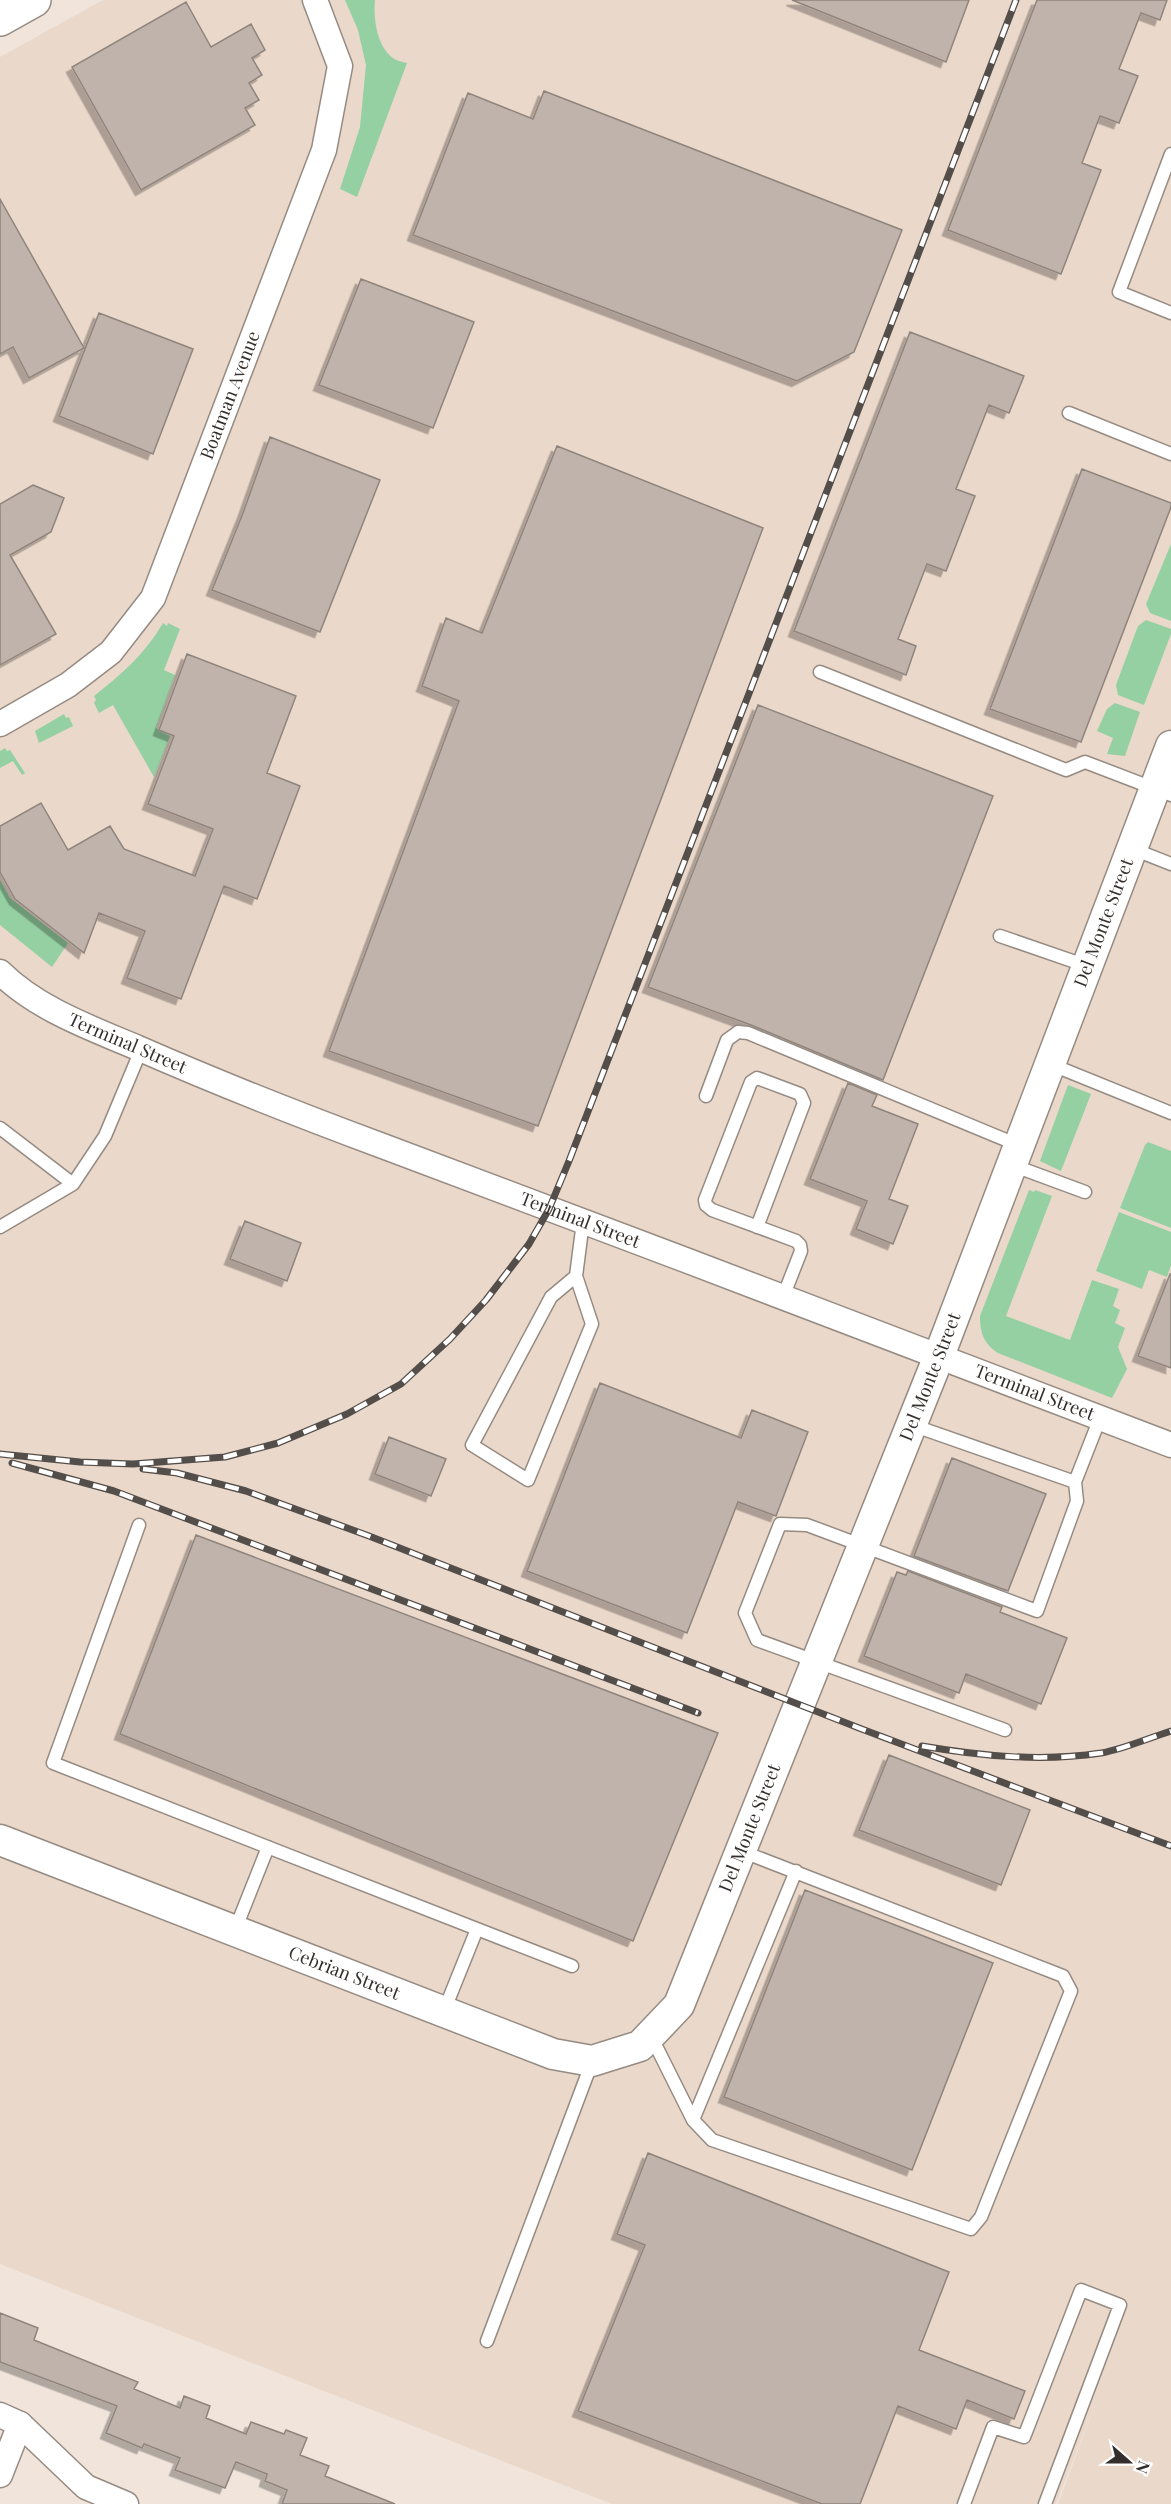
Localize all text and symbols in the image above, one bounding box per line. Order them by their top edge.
street label: Boatman Avenue [194,327,265,462]
street label: Del Monte Street [1067,854,1138,990]
street label: Terminal Street [65,1007,191,1079]
street label: Terminal Street [517,1186,644,1253]
street label: Del Monte Street [893,1308,966,1444]
street label: Terminal Street [971,1358,1099,1426]
street label: Del Monte Street [712,1760,786,1895]
street label: Cebrian Street [285,1940,404,2005]
north arrow [1099,2432,1159,2492]
text: N [1131,2458,1155,2477]

